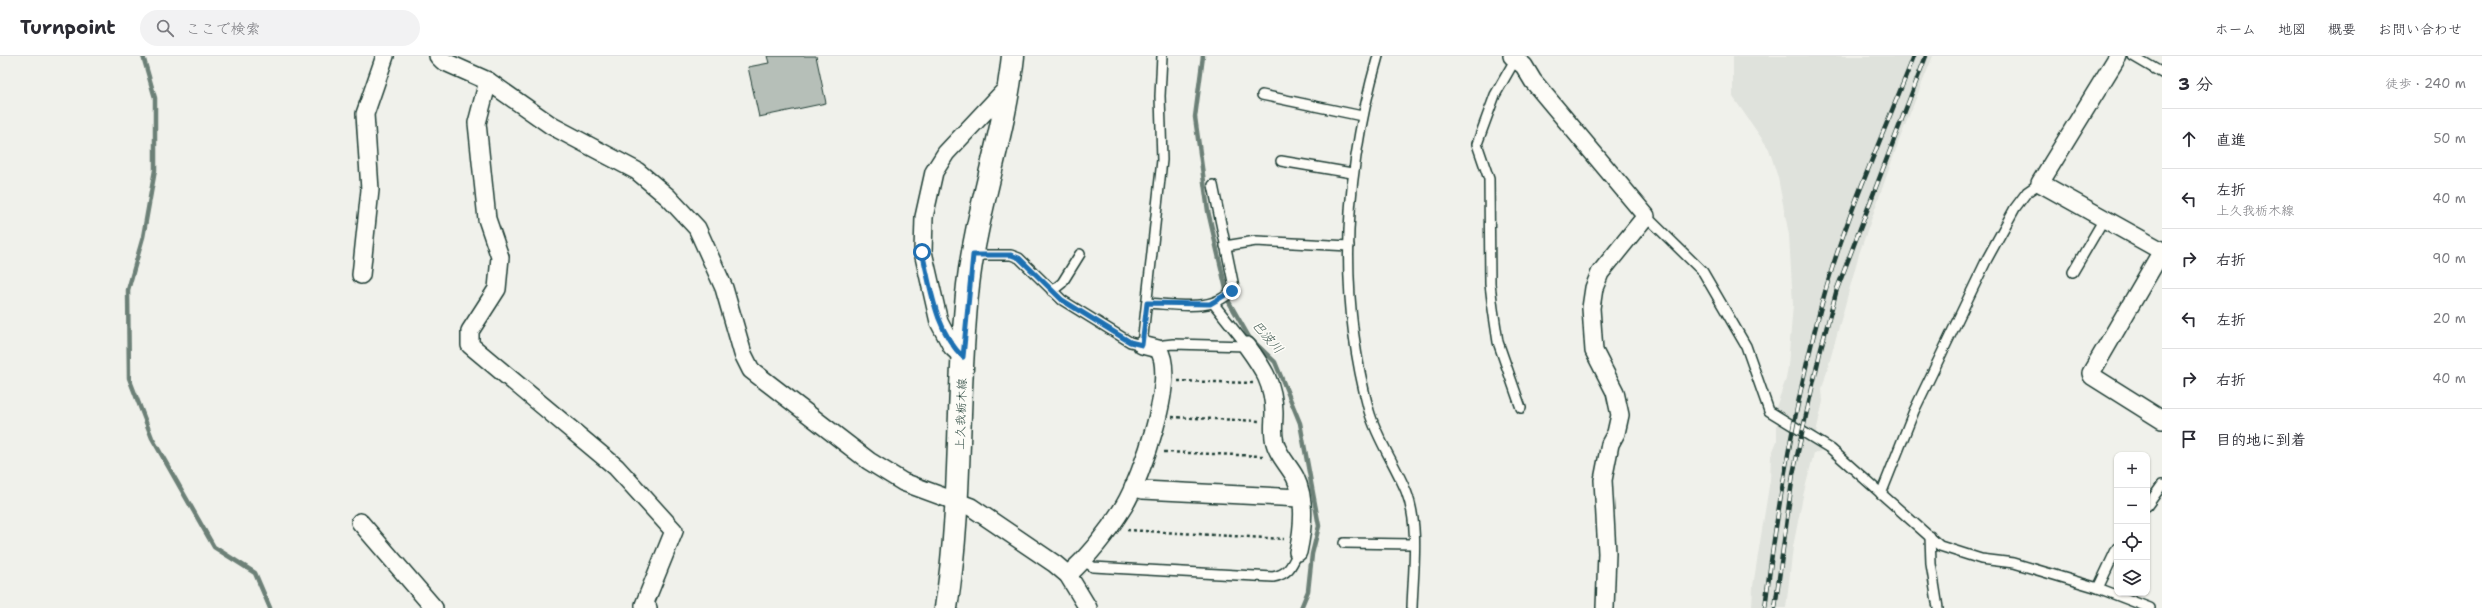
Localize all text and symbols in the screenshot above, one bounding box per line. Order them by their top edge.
search box [140,10,420,46]
text: Turnpoint [20,15,116,40]
icon: search [154,17,176,39]
text: ここで検索 [186,19,261,39]
text: ホーム [2215,20,2256,38]
text: 地図 [2278,20,2306,38]
text: 概要 [2328,20,2356,38]
text: お問い合わせ [2378,20,2462,38]
text: 3 分 [2178,73,2213,95]
text: 徒歩 · 240 m [2385,75,2466,92]
icon: ahead [2178,128,2200,150]
text: 直進 [2216,130,2246,150]
text: 50 m [2433,130,2466,147]
text: 左折 [2216,180,2246,200]
icon: left [2178,188,2200,210]
text: 40 m [2432,190,2466,207]
text: 上久我栃木線 [2216,202,2294,219]
route start [913,243,931,261]
icon: right [2178,248,2200,270]
text: 右折 [2216,250,2246,270]
text: 90 m [2432,250,2466,267]
route end [1223,282,1241,300]
icon: left [2178,308,2200,330]
text: 左折 [2216,310,2246,330]
text: 20 m [2433,310,2466,327]
water label: 巴波川 [1249,317,1287,357]
icon: right [2178,368,2200,390]
text: 右折 [2216,370,2246,390]
text: 40 m [2432,370,2466,387]
street label: 上久我栃木線 [952,378,970,450]
icon: arrive [2178,428,2200,450]
text: 目的地に到着 [2216,430,2306,450]
map controls [2114,452,2150,596]
button: + [2114,452,2150,488]
button: − [2114,488,2150,524]
button: locate [2114,524,2150,560]
button: layers [2114,560,2150,596]

